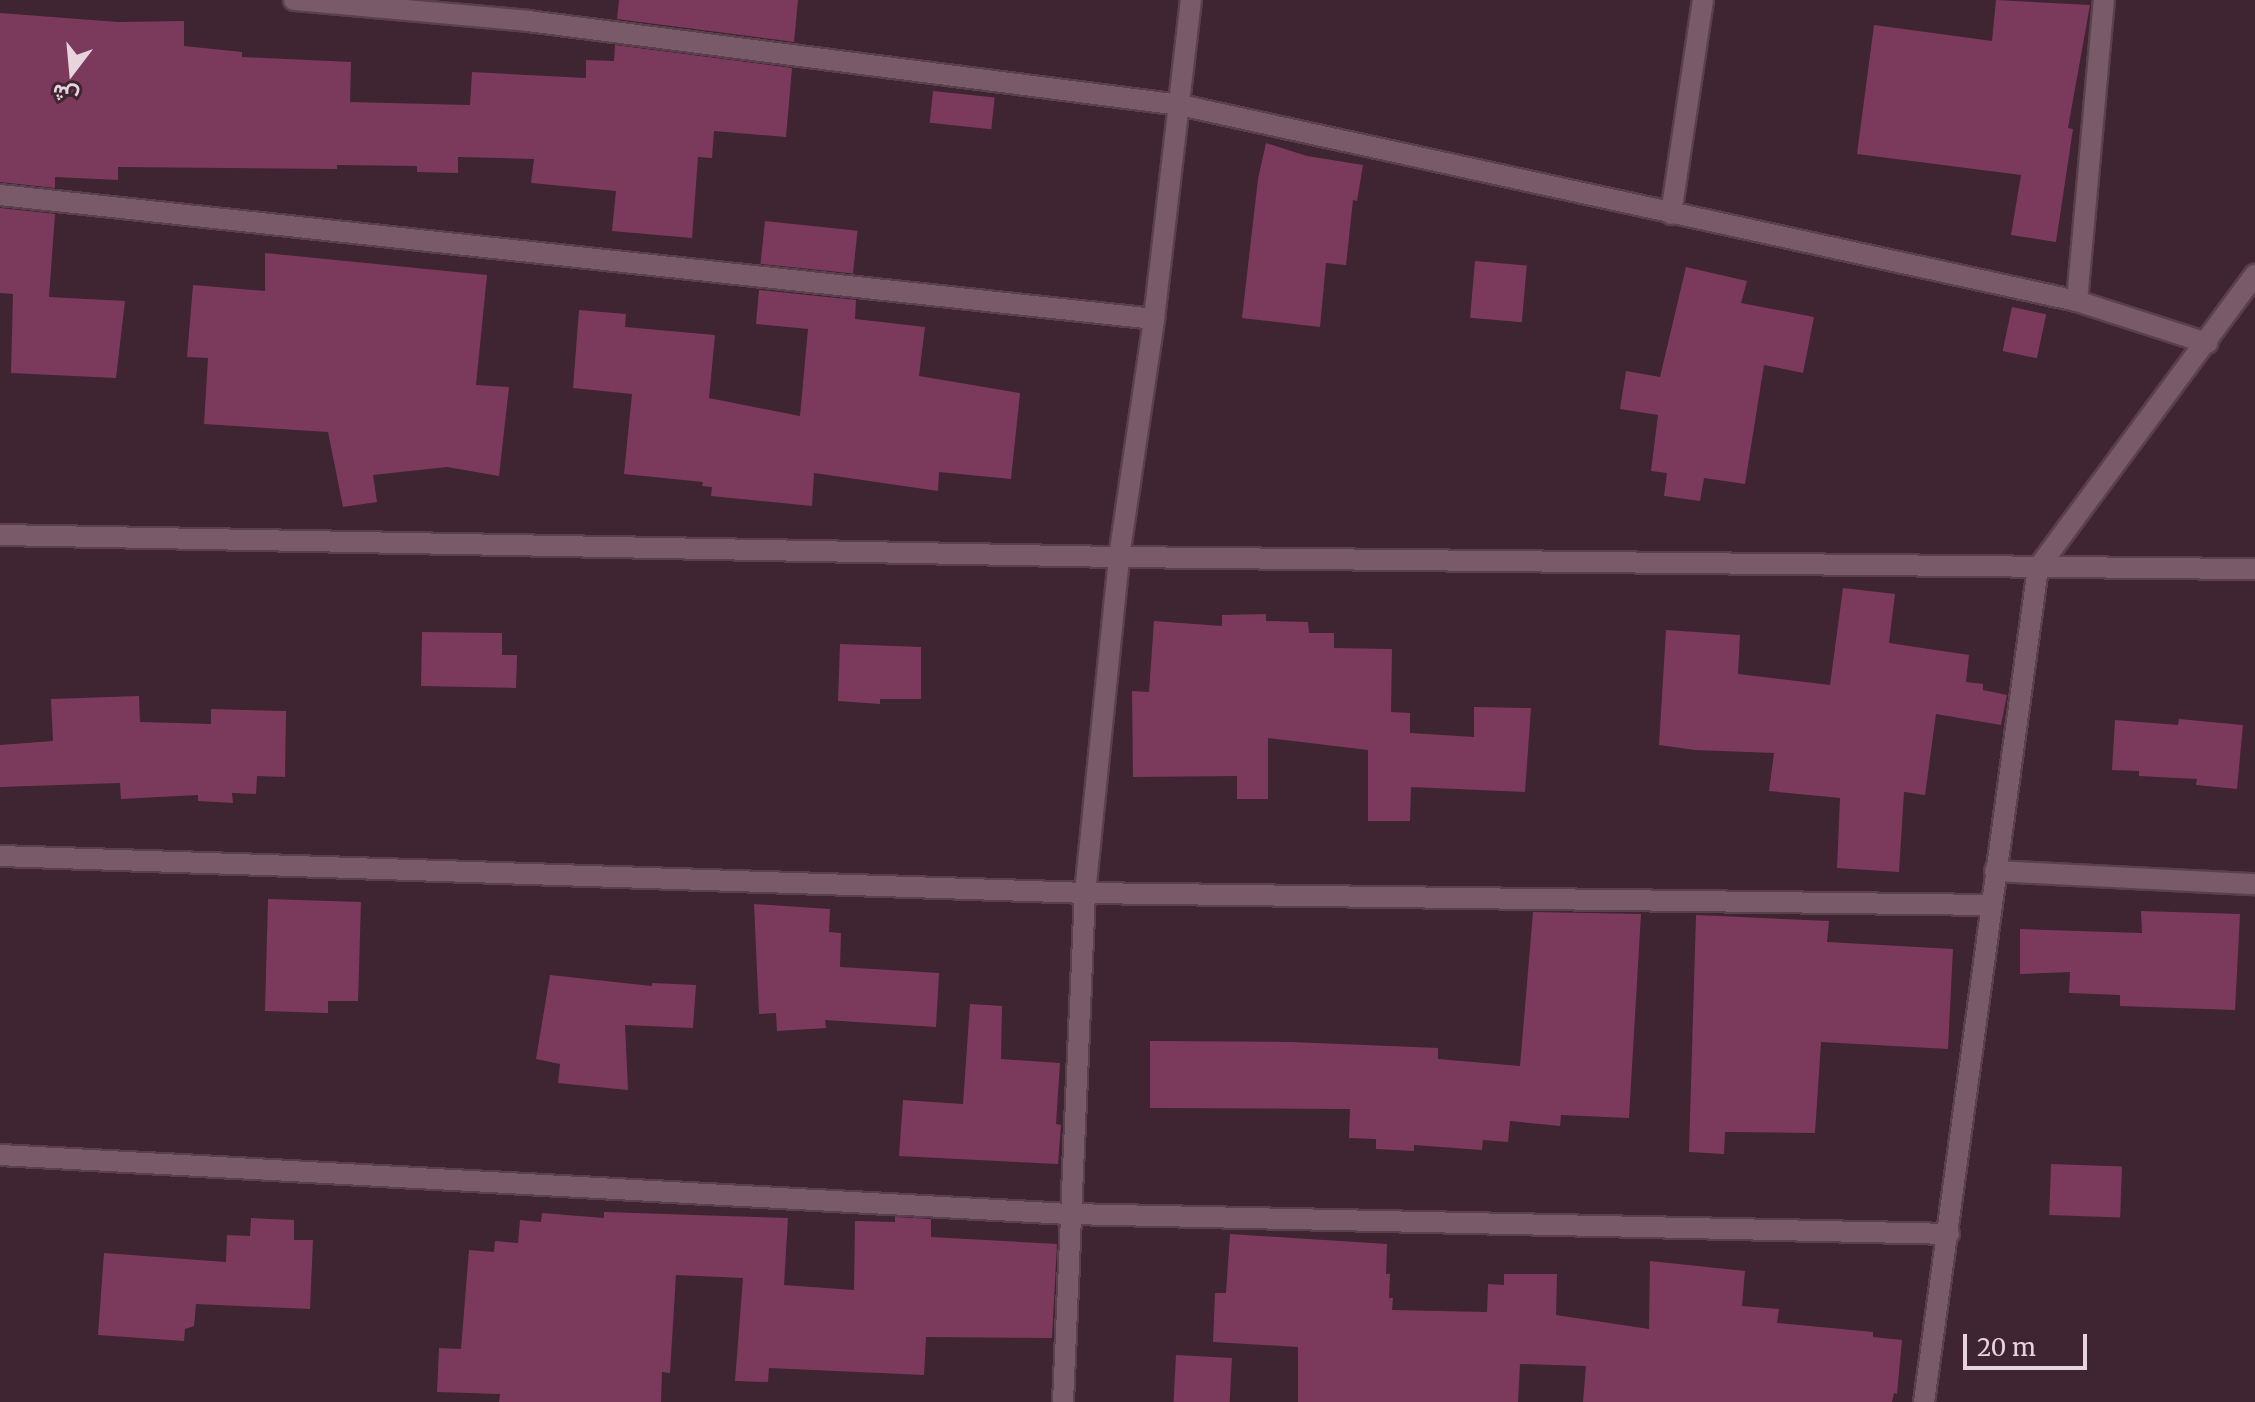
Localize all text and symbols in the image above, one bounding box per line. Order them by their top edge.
north arrow [32,32,112,112]
text: ش [49,78,82,112]
scale bar [1967,1318,2091,1368]
text: 20 m [1977,1332,2036,1363]

